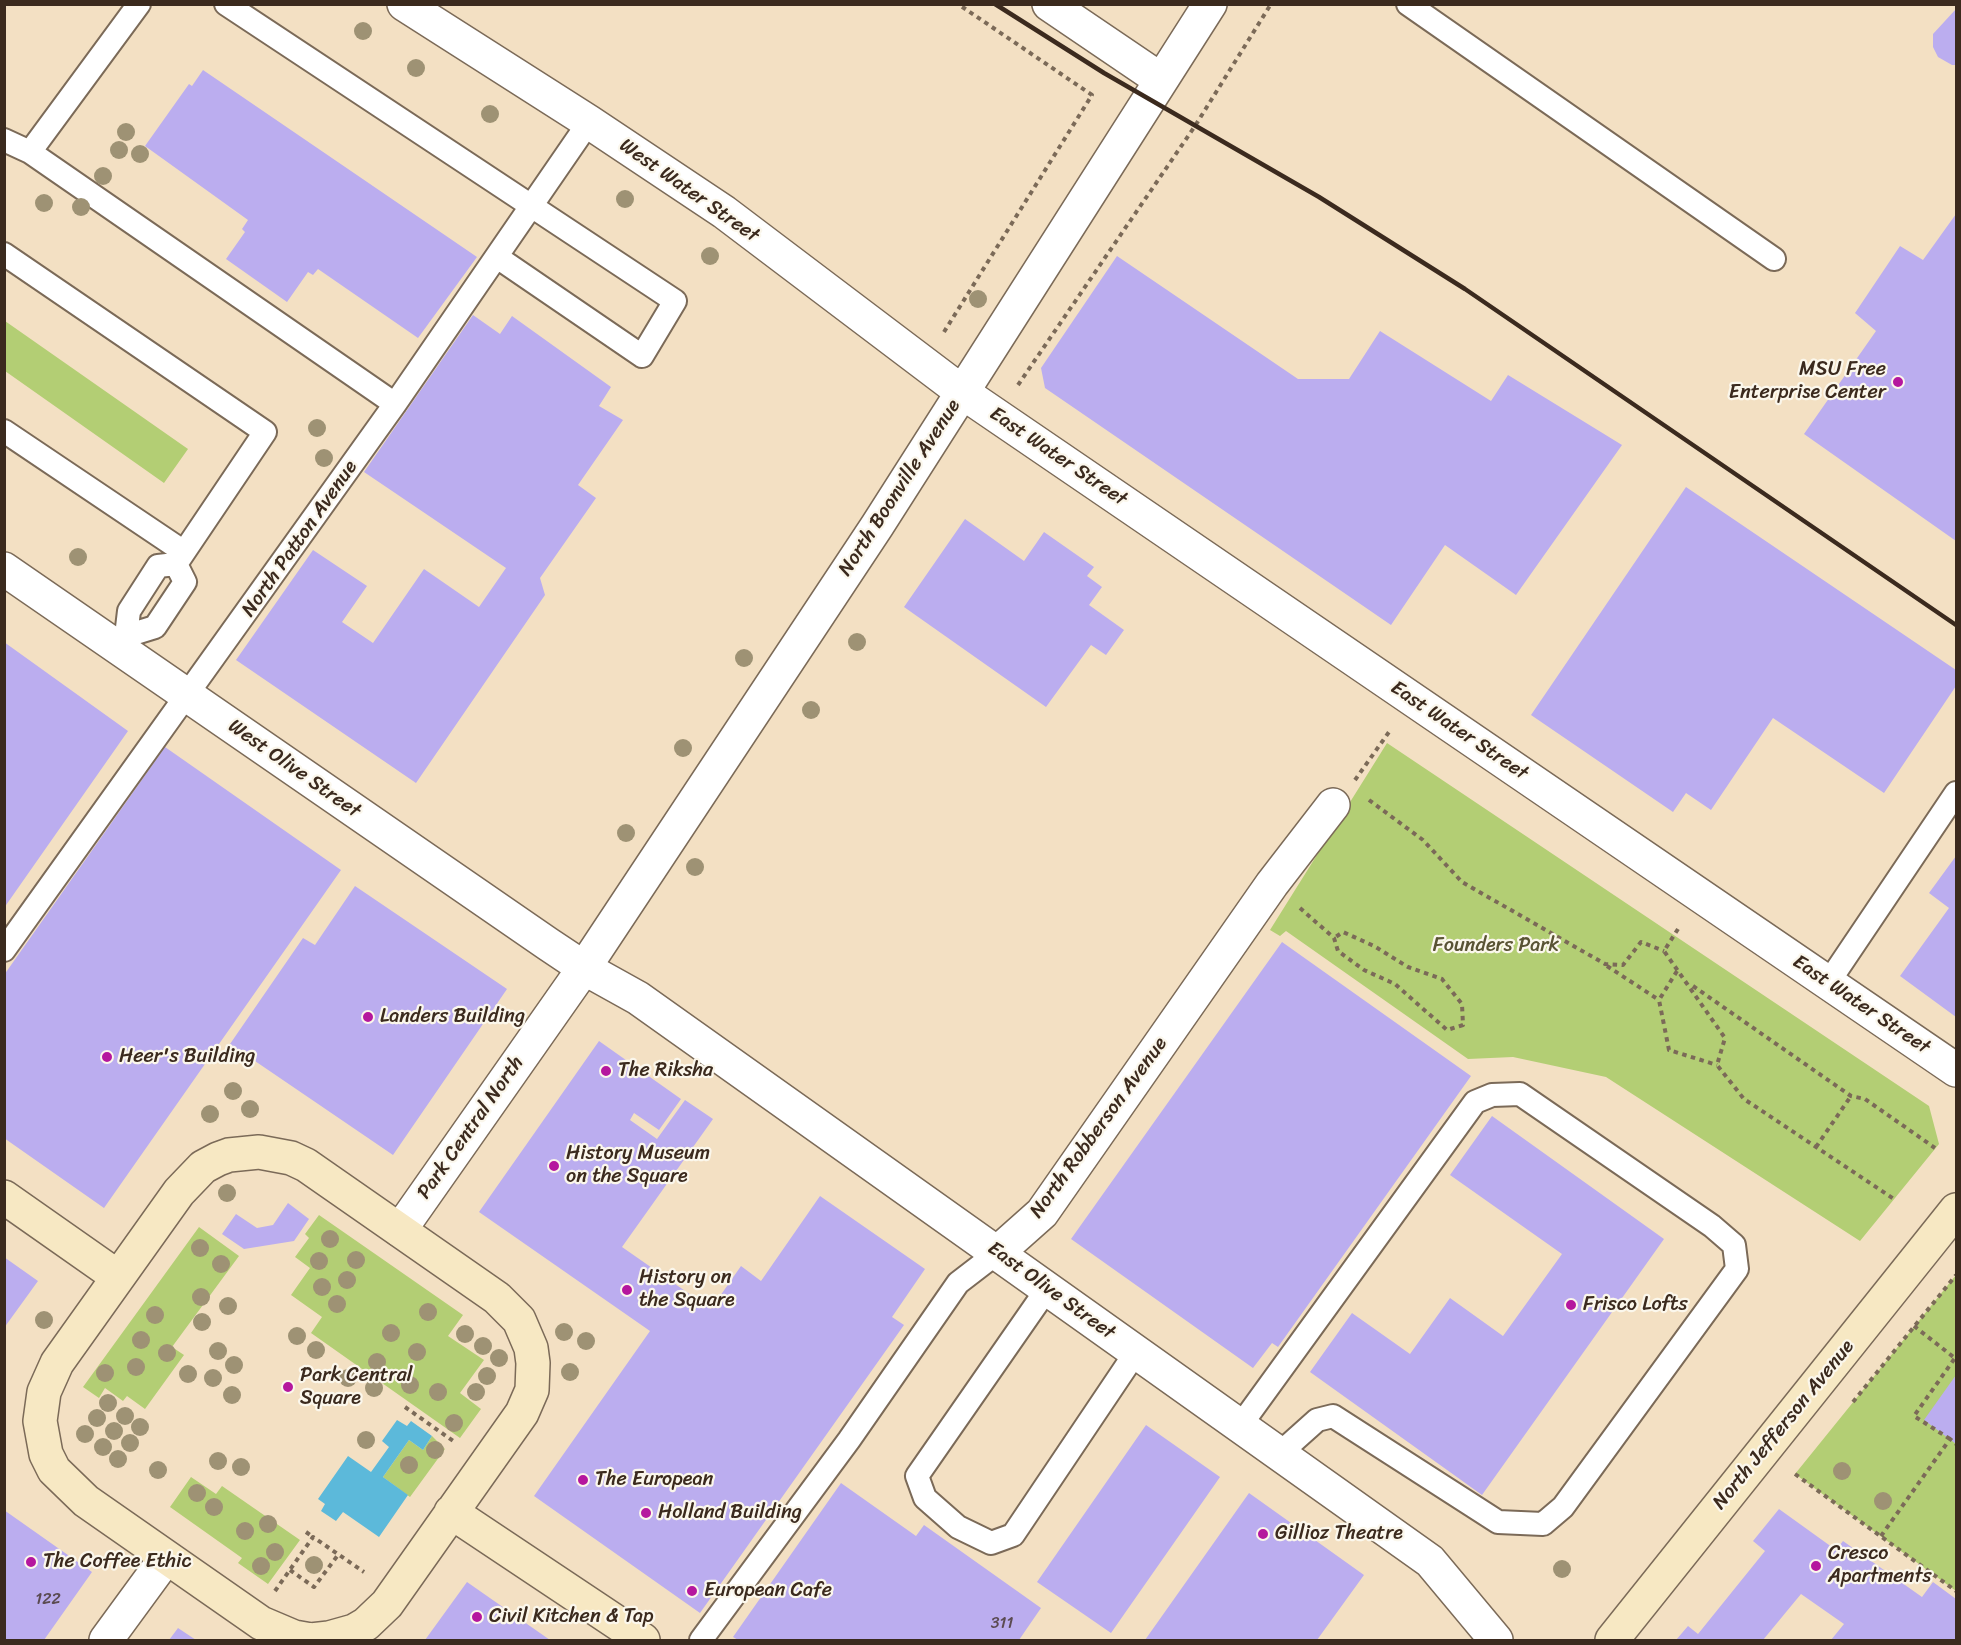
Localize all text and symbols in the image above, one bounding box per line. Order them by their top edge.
street label: West Water Street [615,134,763,248]
place label: MSU Free Enterprise Center [1729,358,1886,405]
marker: MSU Free Enterprise Center [1891,375,1905,389]
street label: North Boonville Avenue [834,395,966,581]
street label: East Water Street [985,402,1131,512]
street label: North Patton Avenue [237,456,363,622]
street label: East Water Street [1386,676,1532,786]
street label: West Olive Street [223,714,365,824]
park label: Founders Park [1433,934,1559,958]
street label: East Water Street [1788,950,1934,1060]
place label: Landers Building [380,1005,525,1029]
marker: Landers Building [361,1010,375,1024]
street label: North Robberson Avenue [1025,1033,1173,1223]
place label: Heer's Building [119,1045,255,1069]
marker: Heer's Building [100,1050,114,1064]
street label: Park Central North [413,1052,529,1204]
place label: The Riksha [618,1059,713,1083]
marker: The Riksha [599,1064,613,1078]
place label: History Museum on the Square [566,1142,710,1189]
marker: History Museum on the Square [547,1159,561,1173]
street label: East Olive Street [983,1237,1119,1345]
place label: History on the Square [639,1266,735,1313]
marker: History on the Square [620,1283,634,1297]
place label: Frisco Lofts [1583,1293,1688,1317]
marker: Frisco Lofts [1564,1298,1578,1312]
street label: North Jefferson Avenue [1708,1335,1860,1515]
place label: Park Central Square [300,1364,412,1411]
marker: Park Central Square [281,1380,295,1394]
place label: The European [595,1468,713,1492]
marker: The European [576,1473,590,1487]
place label: Holland Building [658,1501,802,1525]
marker: Holland Building [639,1506,653,1520]
place label: Gillioz Theatre [1275,1522,1403,1546]
marker: Gillioz Theatre [1256,1527,1270,1541]
place label: Cresco Apartments [1828,1542,1932,1589]
place label: The Coffee Ethic [43,1550,191,1574]
marker: The Coffee Ethic [24,1555,38,1569]
marker: Cresco Apartments [1809,1559,1823,1573]
place label: European Cafe [704,1579,832,1603]
marker: European Cafe [685,1584,699,1598]
house number: 122 [35,1590,61,1610]
place label: Civil Kitchen & Tap [489,1605,654,1629]
marker: Civil Kitchen & Tap [470,1610,484,1624]
house number: 311 [991,1614,1013,1634]

